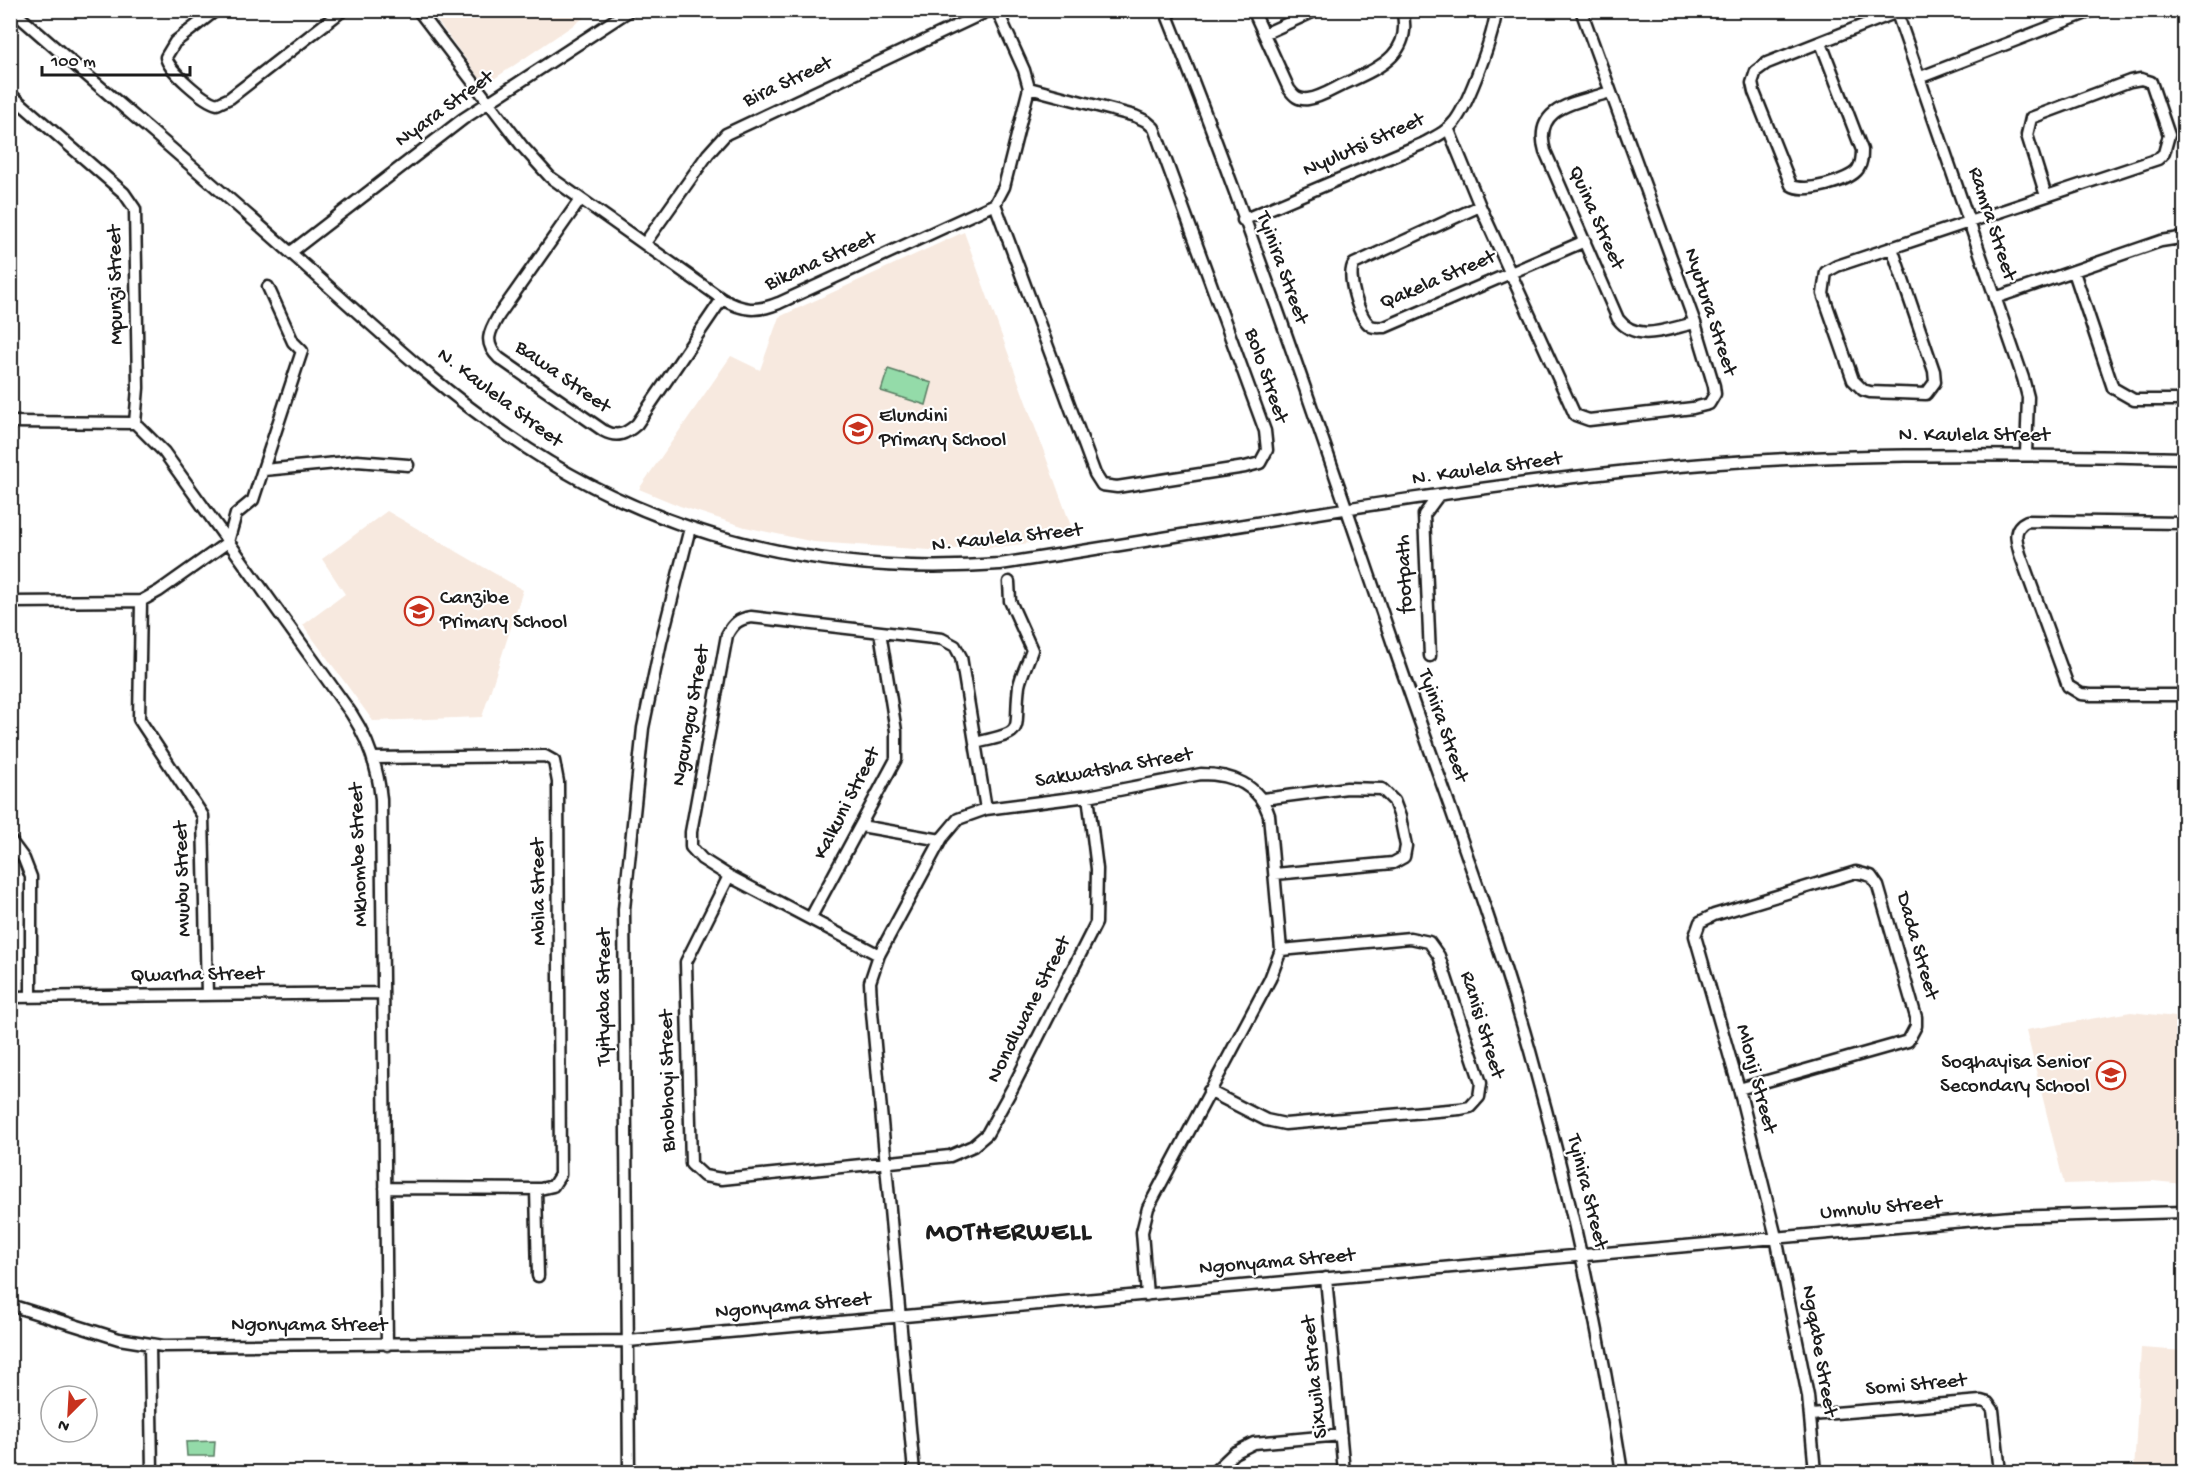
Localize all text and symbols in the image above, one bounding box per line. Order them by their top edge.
scale bar [42,39,190,77]
street label: Bira Street [739,50,839,115]
text: 100 m [50,52,96,73]
street label: Nyara Street [391,64,501,154]
street label: Nyulutsi Street [1299,107,1431,184]
street label: Quina Street [1561,162,1630,276]
street label: Ramra Street [1961,164,2022,286]
street label: Tyinira Street [1249,208,1314,330]
street label: Mpunzi Street [103,223,131,345]
street label: Bikana Street [761,225,883,298]
street label: Qakela Street [1376,244,1502,317]
street label: Nyutura Street [1677,245,1742,381]
street label: Bolo Street [1237,325,1294,429]
street label: Bawa Street [508,335,617,422]
street label: N. Kaulela Street [431,344,569,456]
place label: Elundini Primary School [878,405,1006,454]
school or university icon: Elundini Primary School [842,413,874,445]
street label: N. Kaulela Street [1898,424,2052,449]
street label: N. Kaulela Street [1410,447,1566,493]
street label: N. Kaulela Street [931,518,1086,559]
street label: footpath [1392,534,1420,615]
place label: Canzibe Primary School [439,587,567,636]
school or university icon: Canzibe Primary School [403,595,435,627]
street label: Ngcungcu Street [667,641,717,788]
street label: Tyinira Street [1411,665,1474,788]
street label: Kalkuni Street [809,742,888,864]
street label: Sakwatsha Street [1034,742,1197,795]
street label: Mkhombe Street [345,780,375,927]
street label: Mvubu Street [169,818,199,937]
street label: Mbila Street [527,836,553,946]
street label: Dada Street [1888,888,1944,1005]
street label: Tyityaba Street [593,926,618,1067]
street label: Nondlwane Street [982,930,1079,1088]
street label: Qwarha Street [130,962,266,990]
street label: Ranisi Street [1453,969,1510,1084]
street label: Bhobhoyi Street [655,1007,683,1153]
street label: Mlonji Street [1728,1022,1782,1139]
place label: Soqhayisa Senior Secondary School [1940,1051,2092,1100]
school or university icon: Soqhayisa Senior Secondary School [2095,1059,2127,1091]
street label: Tyinira Street [1559,1131,1613,1254]
street label: Umnulu Street [1819,1191,1945,1227]
district label: MOTHERWELL [926,1218,1093,1250]
street label: Ngonyama Street [1198,1244,1358,1282]
street label: Ngqabe Street [1794,1283,1842,1421]
street label: Ngonyama Street [714,1288,874,1326]
street label: Sixwila Street [1297,1312,1335,1440]
street label: Ngonyama Street [231,1314,389,1339]
street label: Somi Street [1865,1369,1970,1403]
north arrow [39,1384,99,1444]
text: N [55,1413,73,1435]

